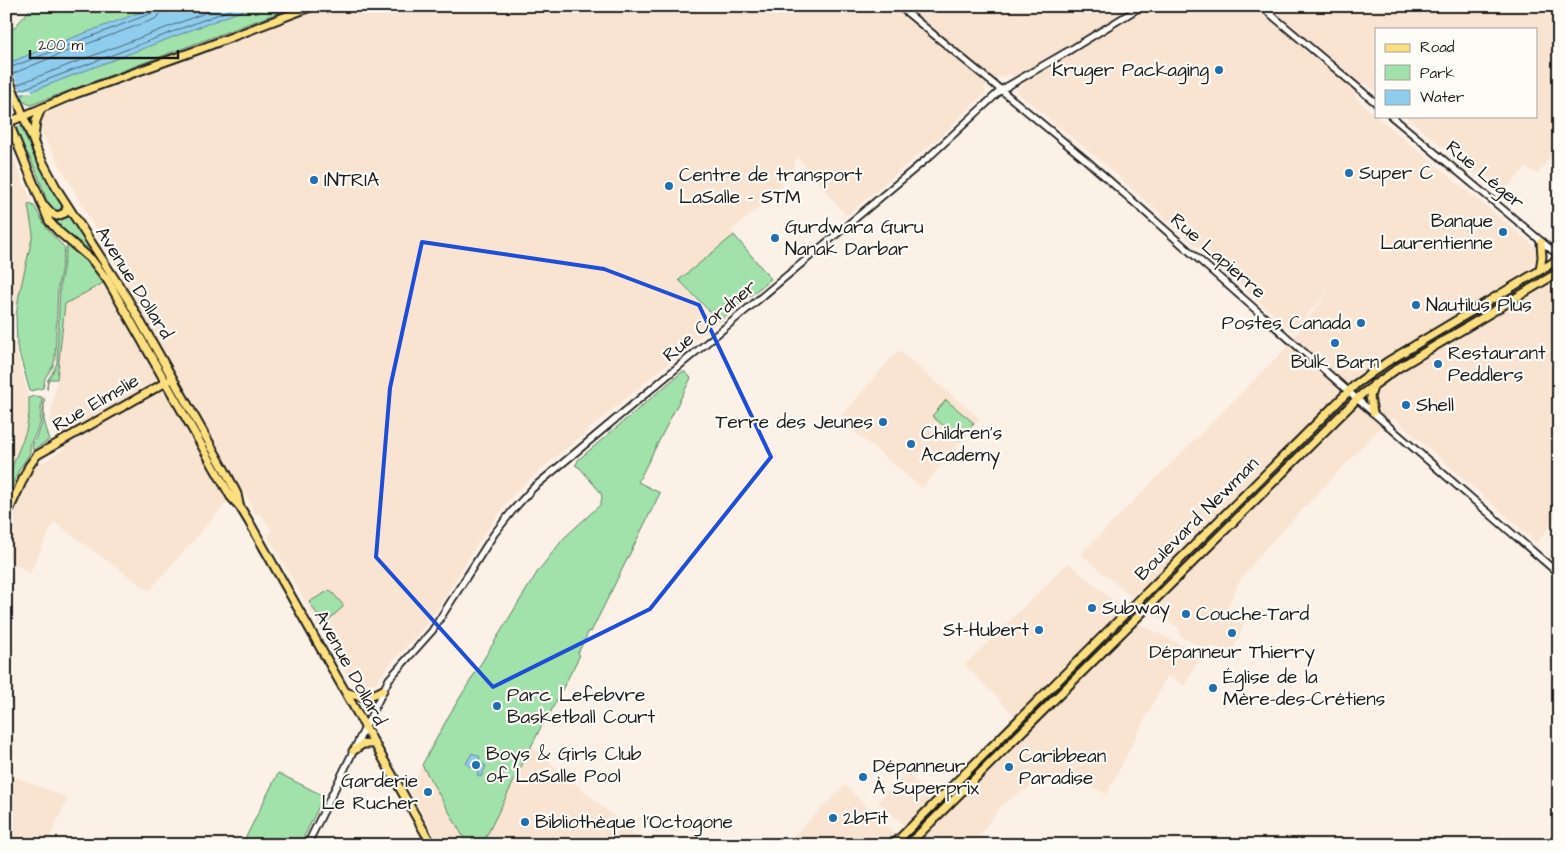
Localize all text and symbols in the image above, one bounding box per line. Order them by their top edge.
scale bar [30,28,178,60]
legend [1375,28,1538,118]
text: 200 m [38,35,84,56]
text: Road [1420,37,1455,58]
place label: Kruger Packaging [1052,57,1209,85]
text: Park [1420,63,1455,84]
marker: Kruger Packaging [1213,64,1225,76]
text: Water [1420,87,1464,108]
street label: Rue Léger [1439,134,1530,217]
place label: Super C [1359,160,1434,187]
place label: Centre de transport LaSalle - STM [679,162,863,211]
place label: INTRIA [324,167,379,194]
marker: Super C [1343,167,1355,179]
marker: INTRIA [308,174,320,186]
marker: Centre de transport LaSalle - STM [663,180,675,192]
street label: Rue Lapierre [1164,207,1272,305]
place label: Banque Laurentienne [1380,208,1493,257]
place label: Gurdwara Guru Nanak Darbar [785,214,924,263]
street label: Avenue Dollard [89,221,180,345]
marker: Banque Laurentienne [1497,226,1509,238]
marker: Gurdwara Guru Nanak Darbar [769,232,781,244]
street label: Rue Cordner [657,273,763,369]
place label: Nautilus Plus [1426,292,1532,319]
marker: Nautilus Plus [1410,299,1422,311]
place label: Postes Canada [1222,310,1351,337]
marker: Postes Canada [1355,317,1367,329]
marker: Bulk Barn [1329,337,1341,349]
place label: Restaurant Peddlers [1448,340,1546,389]
place label: Bulk Barn [1291,349,1379,376]
marker: Restaurant Peddlers [1432,358,1444,370]
street label: Rue Elmslie [48,367,144,439]
place label: Shell [1416,392,1454,419]
marker: Shell [1400,399,1412,411]
place label: Terre des Jeunes [716,409,873,436]
marker: Terre des Jeunes [877,416,889,428]
place label: Children's Academy [921,420,1002,470]
marker: Children's Academy [905,438,917,450]
street label: Boulevard Newman [1129,451,1265,587]
place label: Subway [1102,595,1171,623]
place label: Couche-Tard [1196,601,1309,628]
marker: Subway [1086,602,1098,614]
street label: Avenue Dollard [307,605,393,731]
marker: Couche-Tard [1180,608,1192,620]
place label: St-Hubert [943,617,1029,644]
marker: St-Hubert [1033,624,1045,636]
marker: Dépanneur Thierry [1226,627,1238,639]
place label: Dépanneur Thierry [1149,639,1315,667]
place label: Église de la Mère-des-Crétiens [1223,664,1385,713]
place label: Parc Lefebvre Basketball Court [507,682,656,731]
marker: Église de la Mère-des-Crétiens [1207,682,1219,694]
marker: Parc Lefebvre Basketball Court [491,700,503,712]
place label: Boys & Girls Club of LaSalle Pool [486,741,642,790]
place label: Caribbean Paradise [1019,743,1106,792]
place label: Dépanneur À Superprix [873,753,979,802]
marker: Boys & Girls Club of LaSalle Pool [470,759,482,771]
marker: Caribbean Paradise [1003,761,1015,773]
place label: Garderie Le Rucher [322,768,419,817]
marker: Dépanneur À Superprix [857,771,869,783]
marker: Garderie Le Rucher [422,786,434,798]
place label: 2bFit [843,805,889,832]
place label: Bibliothèque l'Octogone [535,809,733,837]
marker: 2bFit [827,812,839,824]
marker: Bibliothèque l'Octogone [519,816,531,828]

